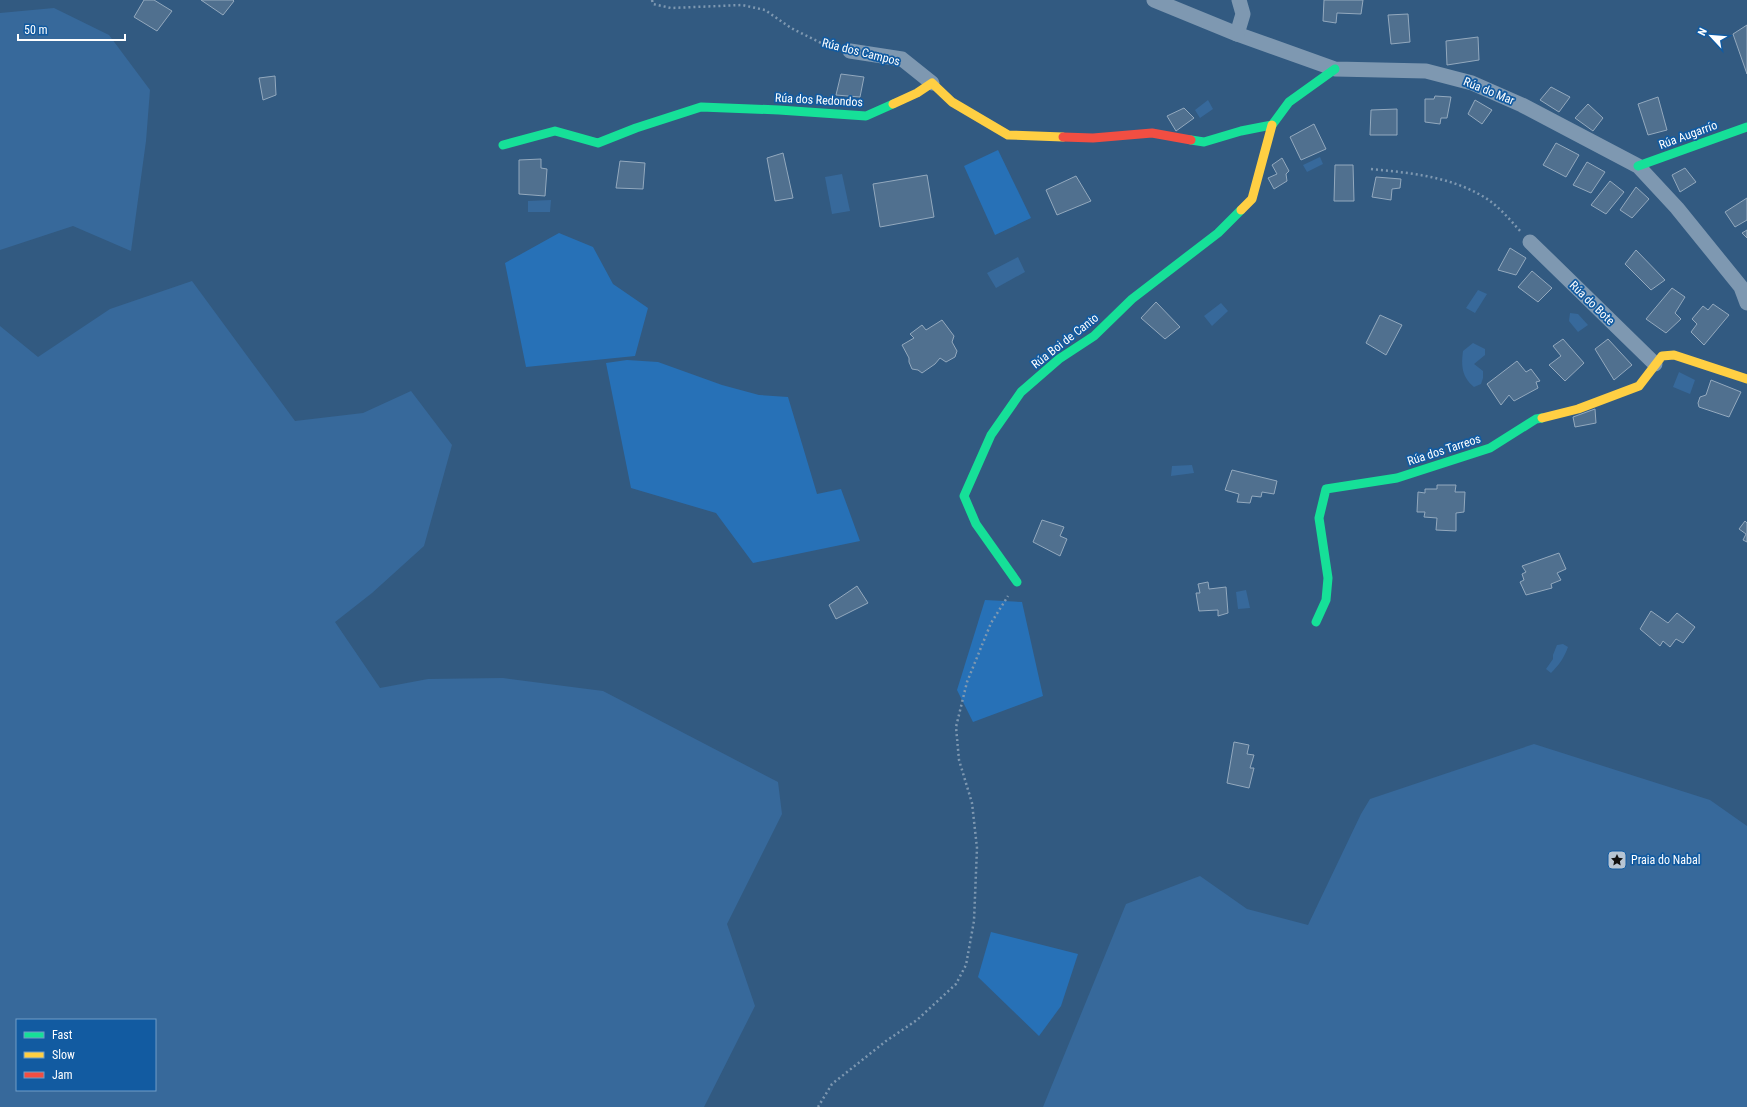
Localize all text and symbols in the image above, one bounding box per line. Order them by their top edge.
scale bar [18,16,125,42]
north arrow [1691,16,1731,56]
text: 50 m [24,23,48,37]
text: N [1695,26,1710,38]
street label: Rúa dos Campos [821,36,901,68]
street label: Rúa do Mar [1461,74,1517,108]
street label: Rúa dos Redondos [775,91,863,109]
street label: Rúa Augarrío [1657,118,1719,152]
street label: Rúa do Bote [1567,278,1618,328]
street label: Rúa Boi de Canto [1029,311,1101,371]
street label: Rúa dos Tarreos [1406,432,1482,468]
place icon: Praia do Nabal [1606,849,1628,871]
place label: Praia do Nabal [1631,853,1700,867]
legend [16,1019,156,1091]
text: Fast [52,1028,73,1042]
text: Slow [52,1048,75,1062]
text: Jam [52,1068,73,1082]

